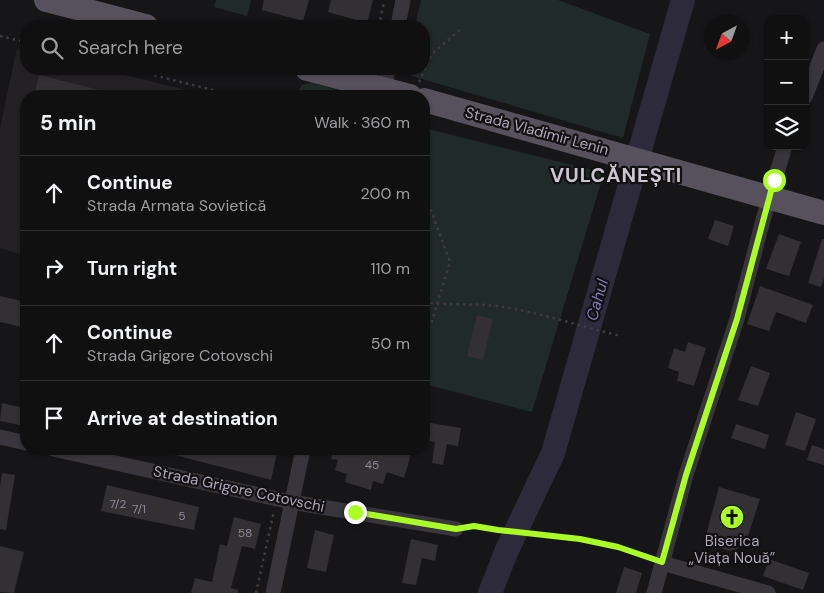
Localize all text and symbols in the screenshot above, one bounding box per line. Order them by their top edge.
north arrow [704,15,749,60]
map controls [764,15,809,150]
button: + [764,15,809,60]
search box [20,20,430,75]
icon: search [38,34,66,62]
text: Search here [78,35,183,60]
button: − [764,60,809,105]
street label: Strada Vladimir Lenin [463,102,611,160]
button: layers [764,105,809,150]
text: 5 min [40,109,96,137]
text: Walk · 360 m [314,112,410,133]
district label: VULCĂNEȘTI [550,162,682,188]
route start [763,169,786,192]
text: Continue [87,170,173,195]
icon: ahead [40,179,68,207]
text: 200 m [361,183,410,204]
text: Strada Armata Sovietică [87,195,266,216]
icon: right [40,254,68,282]
text: Turn right [87,256,177,281]
text: 110 m [371,258,410,279]
water label: Cahul [581,276,613,323]
text: Continue [87,320,173,345]
icon: ahead [40,329,68,357]
text: 50 m [371,333,410,354]
text: Strada Grigore Cotovschi [87,345,273,366]
icon: arrive [40,404,68,432]
text: Arrive at destination [87,406,278,431]
house number: 45 [365,457,379,473]
street label: Strada Grigore Cotovschi [152,461,326,517]
house number: 7/2 [110,496,127,512]
house number: 7/1 [132,501,146,517]
route end [344,501,367,524]
church icon: Biserica „Viața Nouă” [719,504,745,530]
house number: 5 [178,508,186,524]
house number: 58 [238,525,252,541]
place label: Biserica „Viața Nouă” [689,531,776,568]

